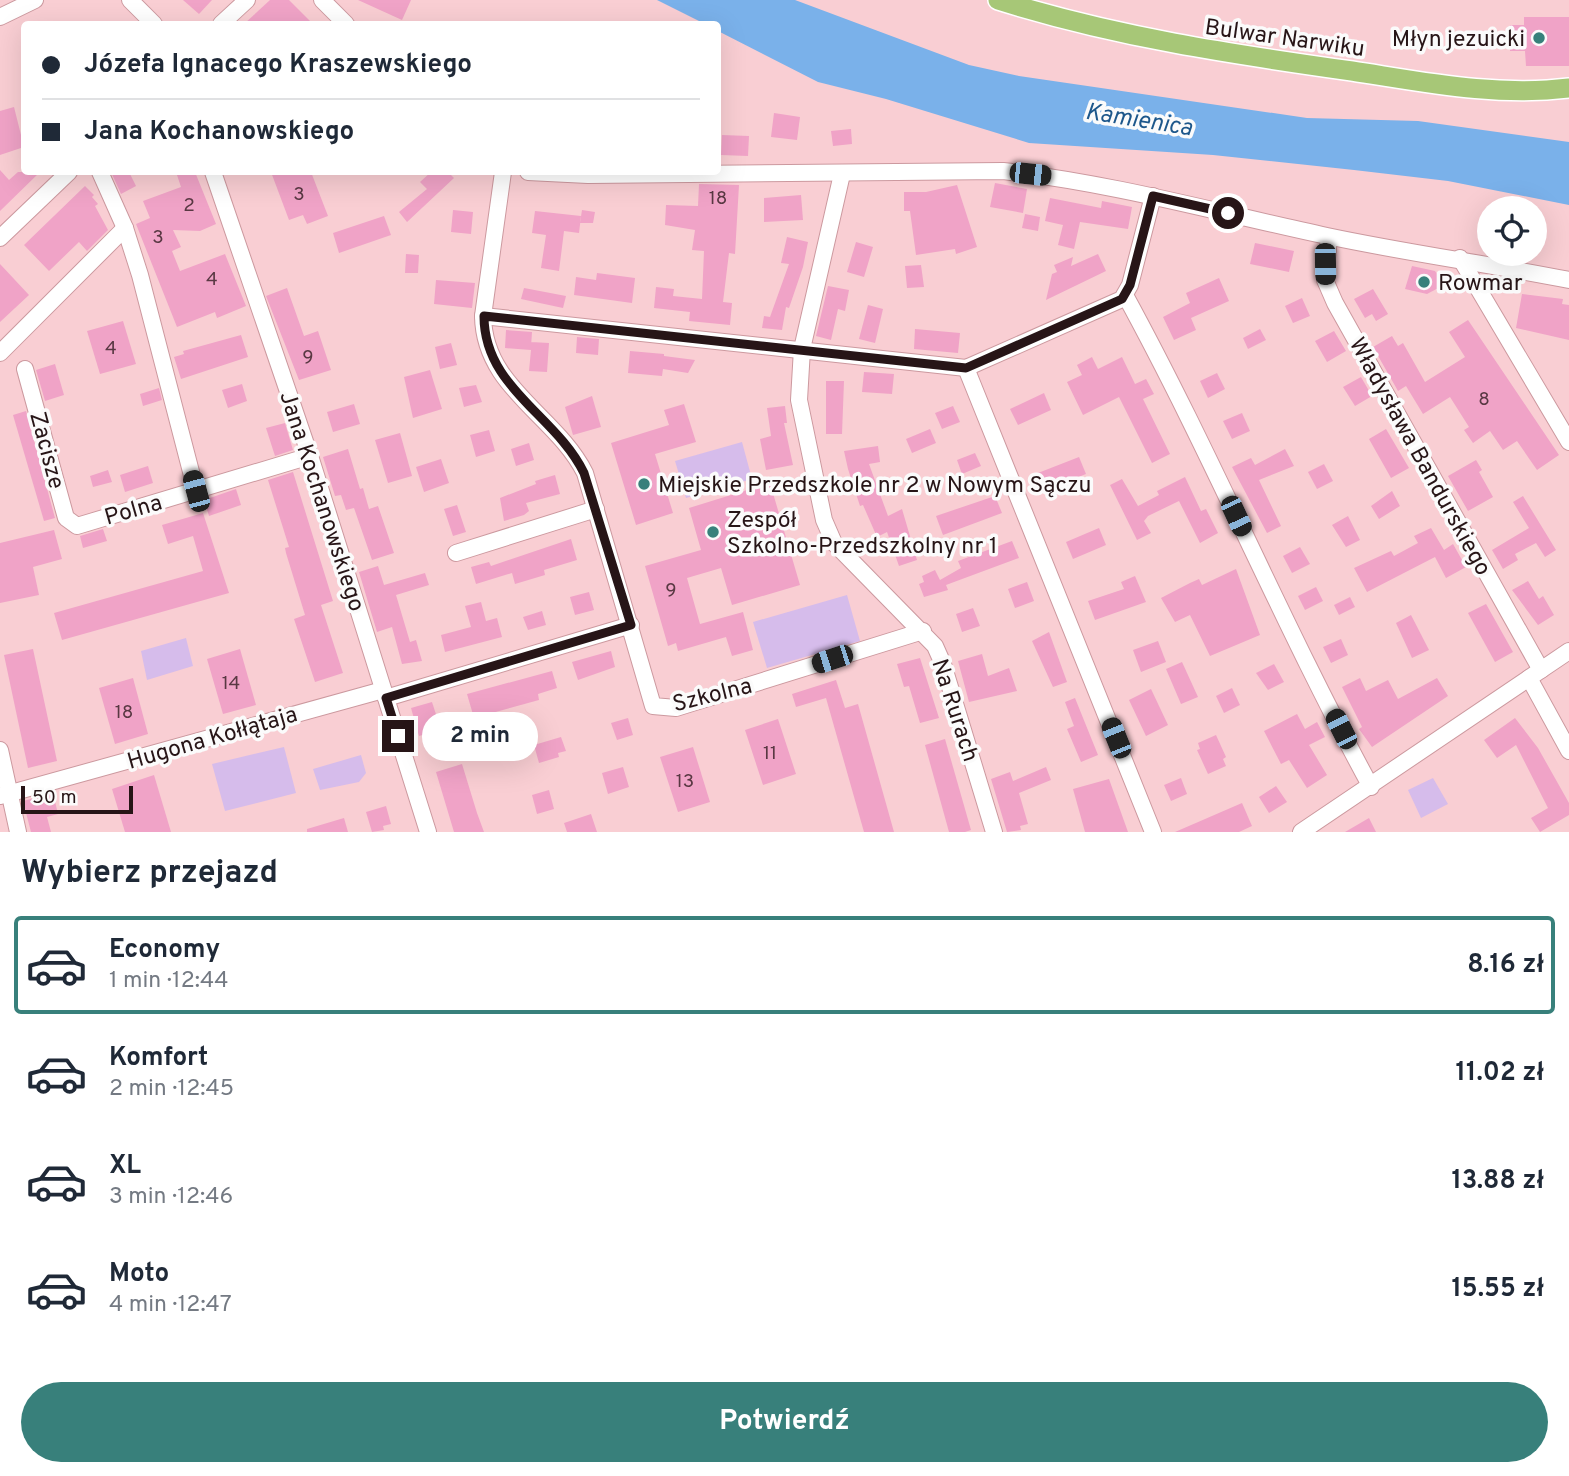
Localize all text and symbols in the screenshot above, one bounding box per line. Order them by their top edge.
street label: Bulwar Narwiku [1203,14,1366,65]
place label: Młyn jezuicki [1392,26,1525,55]
marker: Młyn jezuicki [1531,30,1547,46]
text: Józefa Ignacego Kraszewskiego [84,49,472,82]
water label: Kamienica [1083,98,1195,144]
text: Jana Kochanowskiego [84,116,354,149]
car [1009,161,1052,187]
house number: 3 [293,183,305,207]
house number: 18 [709,187,727,211]
house number: 2 [183,194,195,218]
map controls [1477,196,1547,266]
button: locate [1477,196,1547,266]
route start [1212,197,1244,229]
house number: 3 [152,226,164,250]
car [1315,243,1336,285]
house number: 4 [206,268,218,292]
place label: Rowmar [1438,270,1523,299]
marker: Rowmar [1416,274,1432,290]
street label: Władysława Bandurskiego [1341,333,1496,581]
house number: 4 [105,337,117,361]
house number: 9 [302,346,314,370]
street label: Jana Kochanowskiego [271,388,370,616]
house number: 8 [1478,388,1490,412]
street label: Zacisze [21,409,70,493]
car [181,468,212,514]
place label: Miejskie Przedszkole nr 2 w Nowym Sączu [658,472,1091,501]
marker: Miejskie Przedszkole nr 2 w Nowym Sączu [636,476,652,492]
street label: Polna [102,489,166,533]
car [1218,493,1255,539]
place label: Zespół Szkolno-Przedszkolny nr 1 [727,507,998,562]
marker: Zespół Szkolno-Przedszkolny nr 1 [705,524,721,540]
house number: 9 [665,579,677,603]
car [809,643,856,675]
street label: Na Rurach [923,656,984,766]
house number: 14 [222,672,240,696]
street label: Szkolna [670,673,755,720]
house number: 18 [115,701,133,725]
street label: Hugona Kołłątaja [124,701,301,778]
car [1323,706,1360,752]
callout: 2 min [422,712,538,760]
car [1099,715,1134,761]
route end [382,720,414,752]
text: 2 min [450,722,510,751]
house number: 11 [763,742,777,766]
house number: 13 [676,770,694,794]
scale bar [21,783,133,815]
text: 50 m [32,786,77,810]
text: Wybierz przejazd [21,854,278,894]
icon: car [25,934,88,997]
text: Economy [109,934,220,967]
text: 8.16 zł [1467,949,1544,982]
text: 1 min · 12:44 [109,967,228,996]
icon: car [25,1042,88,1105]
text: Komfort [109,1042,208,1075]
text: 11.02 zł [1456,1057,1544,1090]
text: 2 min · 12:45 [109,1075,234,1104]
icon: car [25,1150,88,1213]
text: XL [109,1150,141,1183]
text: 13.88 zł [1451,1165,1544,1198]
text: 3 min · 12:46 [109,1183,233,1212]
icon: car [25,1258,88,1321]
text: Moto [109,1258,169,1291]
text: 15.55 zł [1451,1273,1544,1306]
text: 4 min · 12:47 [109,1291,232,1320]
button: Potwierdź [21,1382,1548,1462]

